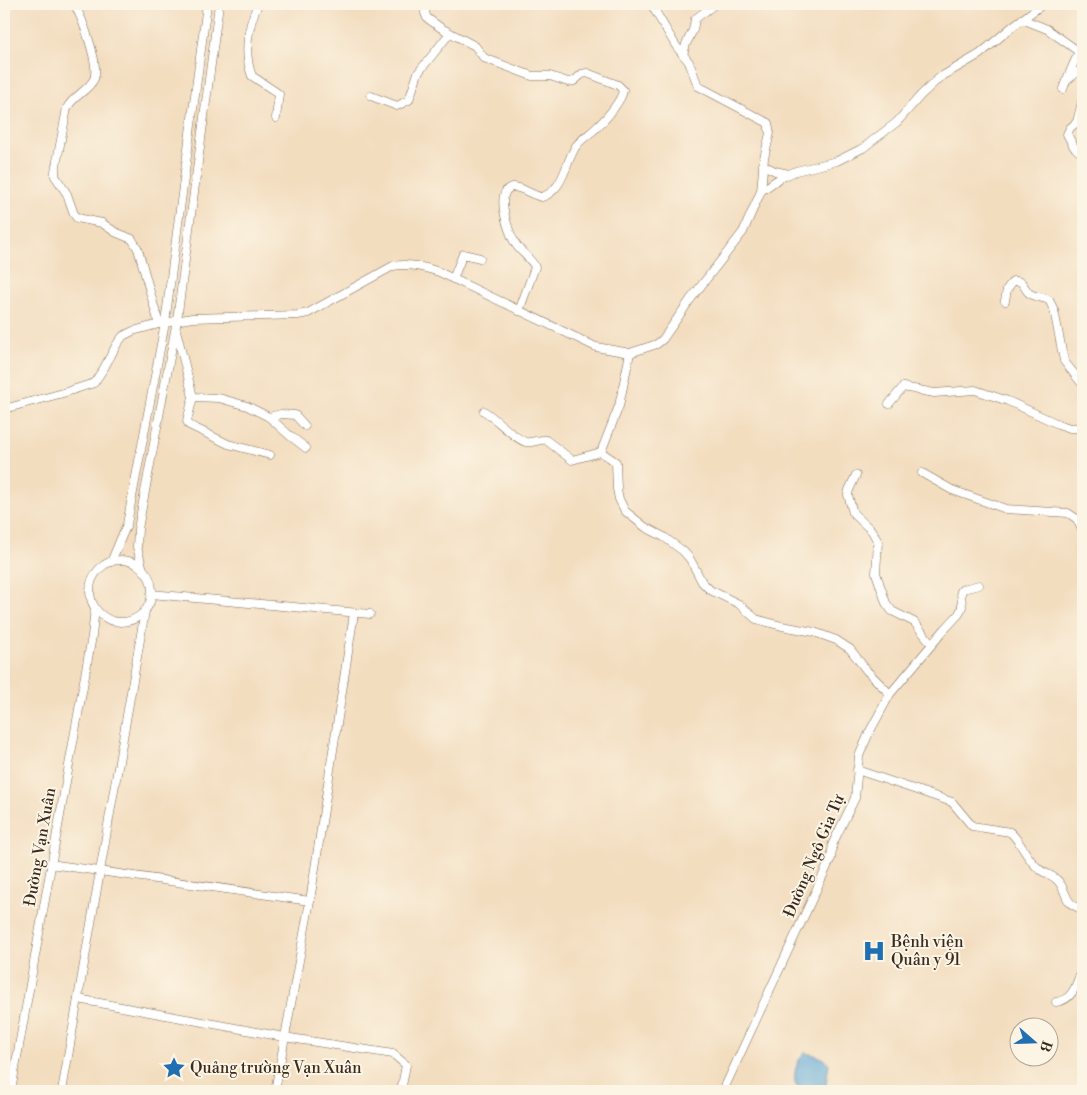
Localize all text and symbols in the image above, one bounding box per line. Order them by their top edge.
street label: Đường Vạn Xuân [20,786,60,908]
street label: Đường Ngô Gia Tự [779,791,849,921]
place label: Bệnh viện Quân y 91 [890,932,964,970]
hospital icon: Bệnh viện Quân y 91 [861,938,887,964]
north arrow [1010,1018,1060,1068]
text: B [1035,1038,1056,1054]
place icon: Quảng trường Vạn Xuân [161,1055,187,1081]
place label: Quảng trường Vạn Xuân [190,1058,362,1078]

